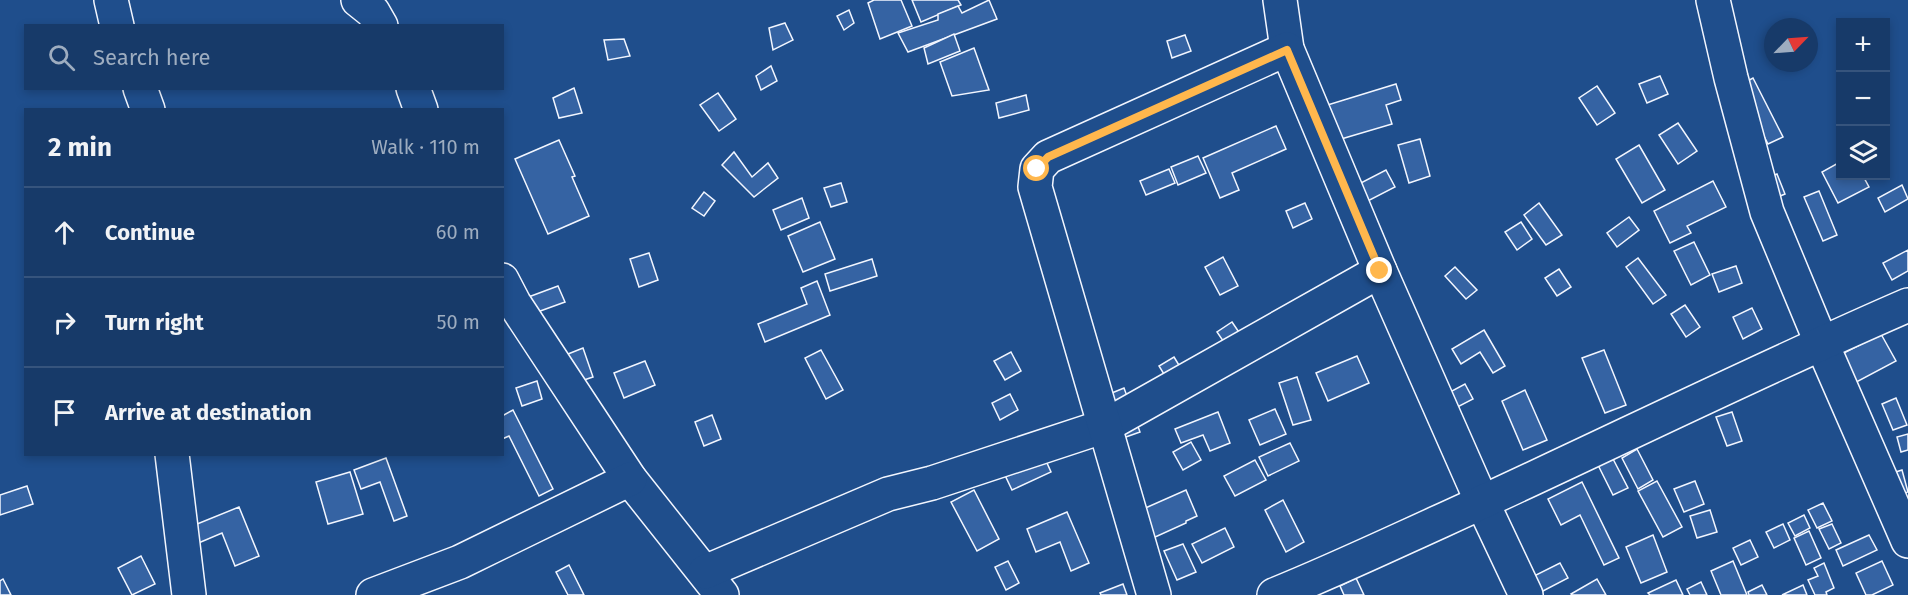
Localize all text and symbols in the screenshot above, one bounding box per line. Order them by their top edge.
north arrow [1764,18,1818,72]
map controls [1836,18,1890,180]
button: + [1836,18,1890,72]
search box [24,24,504,90]
icon: search [45,41,78,74]
text: Search here [93,44,211,71]
button: − [1836,72,1890,126]
button: layers [1836,126,1890,180]
text: 2 min [48,132,112,163]
text: Walk · 110 m [371,135,480,159]
route start [1023,155,1049,181]
icon: ahead [48,216,81,249]
text: Continue [105,219,195,246]
text: 60 m [436,220,480,244]
route end [1366,257,1392,283]
icon: right [48,306,81,339]
text: Turn right [105,309,204,336]
text: 50 m [436,310,480,334]
icon: arrive [48,396,81,429]
text: Arrive at destination [105,399,312,426]

